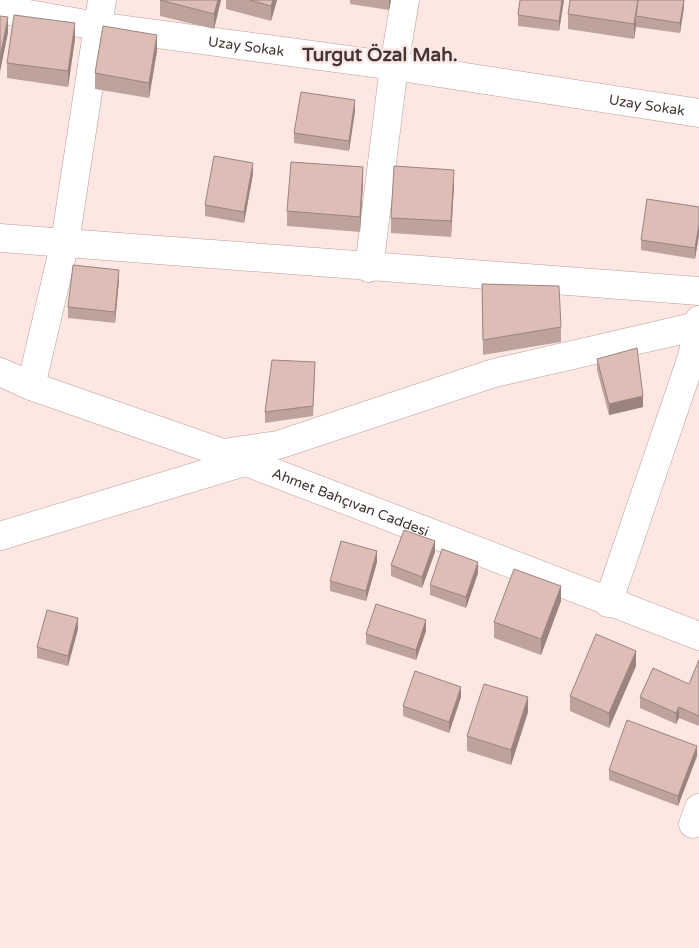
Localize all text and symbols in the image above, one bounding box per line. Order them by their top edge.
street label: Uzay Sokak [207,33,286,60]
district label: Turgut Özal Mah. [301,43,458,67]
street label: Uzay Sokak [608,91,686,119]
street label: Ahmet Bahçıvan Caddesi [270,464,431,540]

